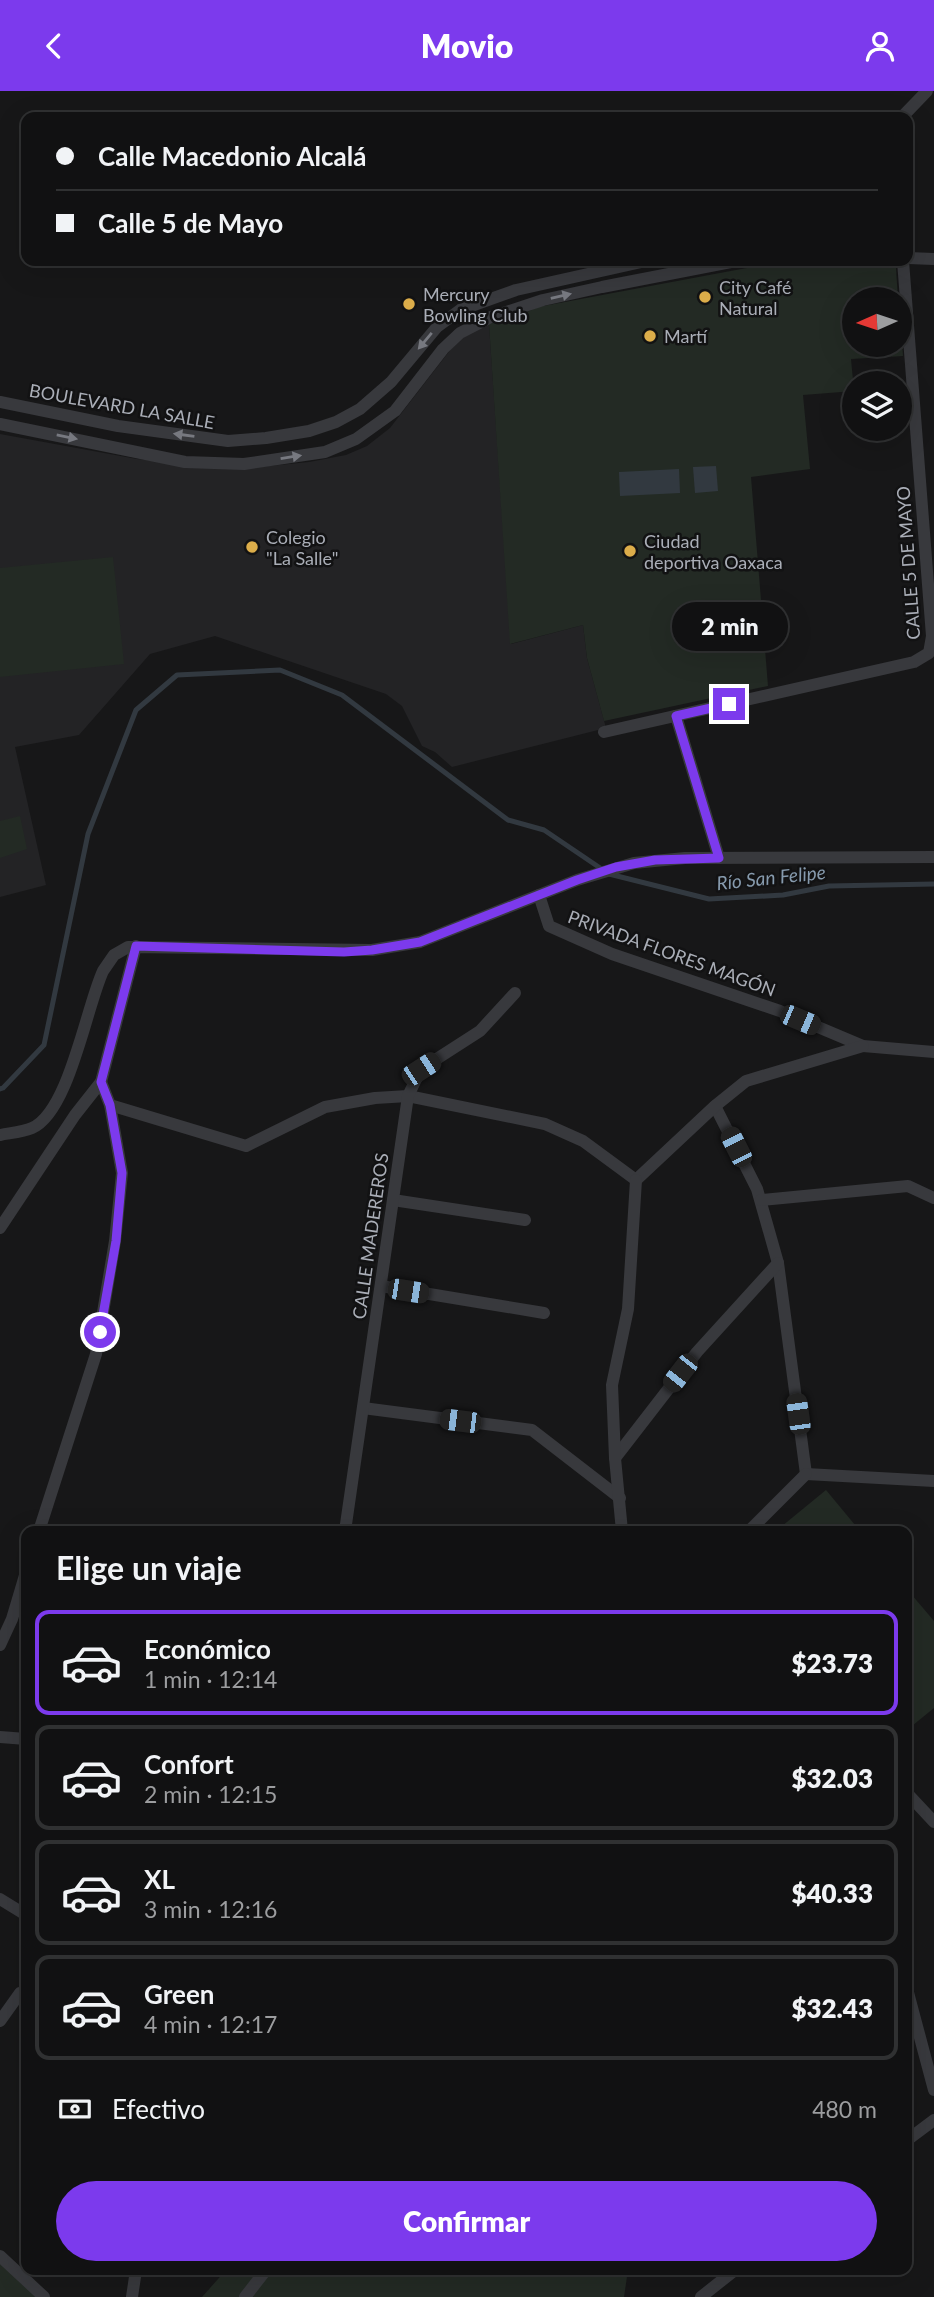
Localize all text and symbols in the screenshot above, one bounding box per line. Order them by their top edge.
text: Movio [421,26,513,65]
icon: back [35,27,73,65]
icon: person [861,27,899,65]
text: Calle Macedonio Alcalá [98,140,366,172]
text: Calle 5 de Mayo [98,207,283,239]
place label: City Café Natural [719,276,792,319]
place label: Mercury Bowling Club [423,283,528,326]
north arrow [842,287,912,357]
map controls [842,287,912,441]
marker: City Café Natural [697,289,713,305]
one-way arrow [550,290,572,301]
marker: Mercury Bowling Club [401,296,417,312]
place label: Martí [664,325,708,347]
marker: Martí [642,328,658,344]
one-way arrow [418,331,433,349]
button: layers [842,371,912,441]
street label: BOULEVARD LA SALLE [28,379,216,433]
one-way arrow [173,429,195,440]
one-way arrow [56,432,78,443]
one-way arrow [280,451,302,462]
street label: CALLE 5 DE MAYO [892,485,924,641]
place label: Colegio "La Salle" [266,526,338,569]
place label: Ciudad deportiva Oaxaca [644,530,783,573]
marker: Colegio "La Salle" [244,539,260,555]
marker: Ciudad deportiva Oaxaca [622,543,638,559]
callout: 2 min [671,603,787,651]
text: 2 min [701,612,759,640]
route end [713,688,745,720]
water label: Río San Felipe [715,860,827,894]
street label: PRIVADA FLORES MAGÓN [565,905,779,1001]
car [777,1002,824,1038]
car [398,1049,445,1089]
car [718,1124,755,1170]
street label: CALLE MADEREROS [347,1151,393,1321]
car [386,1277,431,1305]
route start [84,1316,116,1348]
car [659,1350,702,1396]
car [785,1392,812,1436]
car [438,1408,483,1434]
text: Elige un viaje [56,1548,241,1587]
icon: car [60,1631,123,1694]
text: Económico [144,1633,271,1665]
text: $23.73 [791,1647,873,1679]
text: 1 min · 12:14 [144,1665,277,1693]
icon: car [60,1746,123,1809]
text: Confort [144,1748,234,1780]
text: $32.03 [791,1762,873,1794]
text: 2 min · 12:15 [144,1780,277,1808]
icon: car [60,1861,123,1924]
text: XL [144,1863,175,1895]
text: $40.33 [791,1877,873,1909]
text: 3 min · 12:16 [144,1895,277,1923]
icon: car [60,1976,123,2039]
text: Green [144,1978,214,2010]
text: $32.43 [791,1992,873,2024]
text: 4 min · 12:17 [144,2010,277,2038]
icon: cash [56,2090,94,2128]
text: Efectivo [112,2093,205,2125]
text: 480 m [812,2095,877,2123]
button: Confirmar [56,2181,877,2261]

